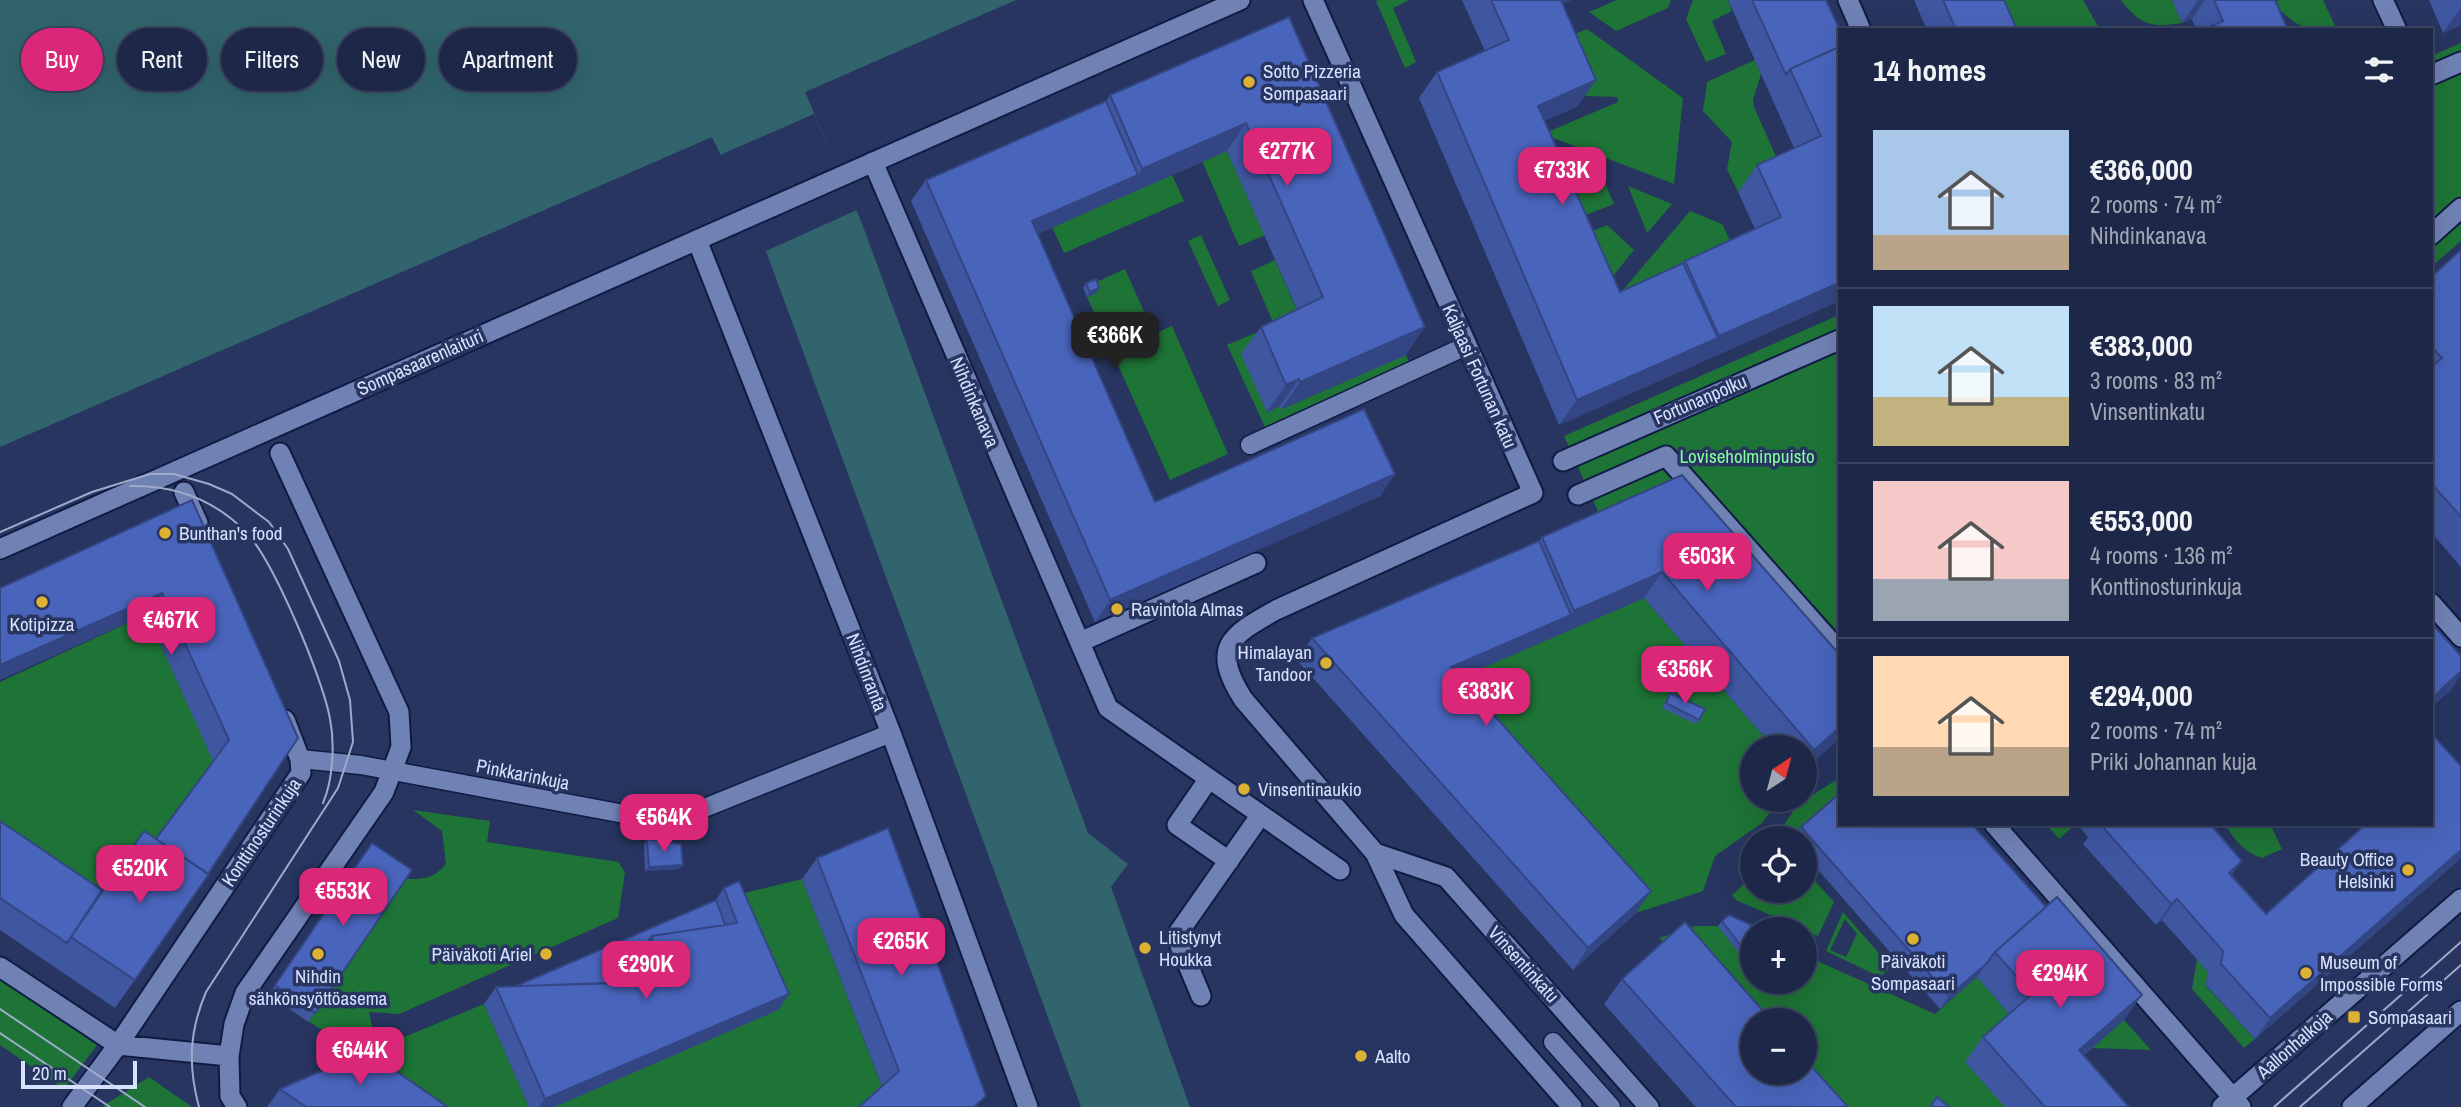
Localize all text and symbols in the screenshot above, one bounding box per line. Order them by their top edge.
chip: Buy [21,28,103,91]
chip: Rent [117,28,207,91]
chip: Filters [221,28,323,91]
chip: New [337,28,425,91]
chip: Apartment [439,28,577,91]
text: 14 homes [1873,50,1987,90]
icon: filters [2360,51,2398,89]
place label: Sotto Pizzeria Sompasaari [1263,58,1361,106]
marker: Sotto Pizzeria Sompasaari [1241,74,1257,90]
pin: €277K [1238,128,1336,188]
text: €277K [1259,135,1315,166]
pin: €733K [1513,148,1611,207]
text: €366,000 [2090,149,2193,189]
text: €733K [1534,154,1590,185]
icon: home [1929,158,2013,242]
text: 2 rooms · 74 m² [2090,189,2222,220]
text: Nihdinkanava [2090,220,2206,251]
street label: Kaljaasi Fortunan katu [1437,300,1523,452]
pin: €366K [1066,312,1164,372]
text: €366K [1087,319,1143,350]
street label: Sompasaarenlaituri [353,322,487,402]
text: €383,000 [2090,325,2193,365]
icon: home [1929,334,2013,418]
street label: Nihdinkanava [944,353,1006,452]
text: 3 rooms · 83 m² [2090,365,2222,396]
street label: Fortunanpolku [1649,368,1751,430]
text: Vinsentinkatu [2090,396,2205,427]
park label: Loviseholminpuisto [1679,443,1815,469]
text: €553,000 [2090,500,2193,540]
icon: home [1929,509,2013,593]
place label: Bunthan's food [179,520,282,546]
marker: Bunthan's food [157,525,173,541]
pin: €503K [1658,534,1756,593]
text: €503K [1679,540,1735,571]
text: 4 rooms · 136 m² [2090,540,2233,571]
text: Konttinosturinkuja [2090,571,2242,602]
marker: Kotipizza [34,594,50,610]
place label: Ravintola Almas [1131,596,1244,622]
pin: €467K [122,598,220,657]
marker: Ravintola Almas [1109,601,1125,617]
text: €467K [143,604,199,635]
place label: Kotipizza [10,611,75,637]
street label: Nihdinranta [840,629,894,715]
place label: Himalayan Tandoor [1238,639,1313,687]
pin: €356K [1636,646,1734,706]
text: €356K [1657,653,1713,684]
marker: Himalayan Tandoor [1318,655,1334,671]
pin: €383K [1437,668,1535,728]
text: €383K [1458,675,1514,706]
text: €294,000 [2090,675,2193,715]
icon: home [1929,684,2013,768]
text: 2 rooms · 74 m² [2090,715,2222,746]
north arrow [1740,735,1816,812]
map controls [1740,735,1817,1085]
text: Priki Johannan kuja [2090,746,2257,777]
street label: Pinkkarinkuja [474,752,572,796]
street label: Konttinosturinkuja [215,772,307,891]
place label: Vinsentinaukio [1258,776,1362,802]
marker: Vinsentinaukio [1236,781,1252,797]
pin: €564K [615,794,713,854]
text: €564K [636,801,692,832]
button: locate [1740,826,1817,903]
pin: €520K [91,846,189,905]
place label: Beauty Office Helsinki [2300,846,2394,894]
text: €520K [112,852,168,883]
marker: Beauty Office Helsinki [2400,862,2416,878]
pin: €553K [294,869,392,928]
text: €553K [315,875,371,906]
button: + [1740,917,1817,994]
pin: €265K [852,918,950,978]
street label: Vinsentinkatu [1483,920,1565,1008]
place label: Litistynyt Houkka [1159,924,1222,972]
text: €265K [873,925,929,956]
marker: Päiväkoti Sompasaari [1905,931,1921,947]
marker: Litistynyt Houkka [1137,940,1153,956]
place label: Päiväkoti Ariel [432,941,532,967]
pin: €290K [597,942,695,1001]
marker: Nihdin sähkönsyöttöasema [310,946,326,962]
marker: Päiväkoti Ariel [538,946,554,962]
text: €290K [618,948,674,979]
place label: Päiväkoti Sompasaari [1871,948,1955,996]
place label: Museum of Impossible Forms [2320,949,2443,997]
pin: €294K [2011,950,2109,1010]
text: €294K [2032,957,2088,988]
place label: Nihdin sähkönsyöttöasema [249,963,388,1011]
marker: Museum of Impossible Forms [2298,965,2314,981]
street label: Aallonhalkoja [2250,1004,2338,1085]
place label: Sompasaari [2368,1004,2452,1030]
button: − [1740,1008,1817,1085]
marker: Sompasaari [2346,1009,2362,1025]
pin: €644K [311,1028,409,1087]
text: €644K [332,1034,388,1065]
place label: Aalto [1374,1043,1411,1069]
marker: Aalto [1353,1048,1369,1064]
scale bar [21,1058,136,1090]
text: 20 m [32,1060,67,1086]

